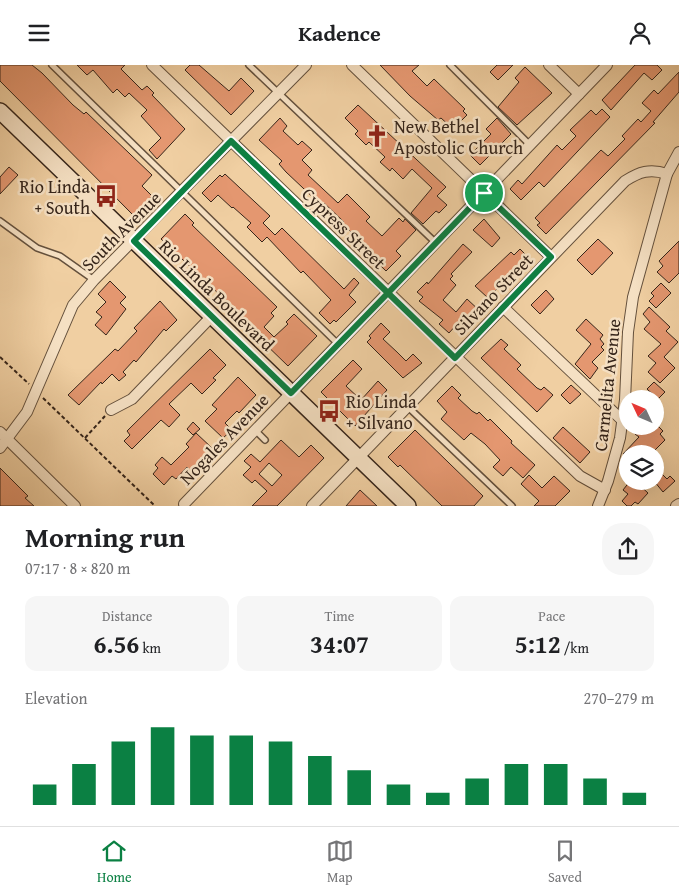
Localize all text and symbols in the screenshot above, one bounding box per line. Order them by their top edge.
text: Kadence [298,17,381,49]
icon: menu [25,19,53,47]
icon: person [626,19,654,47]
place label: New Bethel Apostolic Church [394,113,523,161]
church icon: New Bethel Apostolic Church [364,123,390,149]
pin [463,172,505,214]
place label: Rio Linda + South [19,173,90,221]
icon: arrive [470,179,498,207]
street label: Cypress Street [296,181,393,276]
bus stop icon: Rio Linda + South [93,183,119,209]
street label: South Avenue [75,185,167,277]
street label: Rio Linda Boulevard [153,233,281,357]
street label: Silvano Street [447,246,540,341]
street label: Carmelita Avenue [587,317,627,453]
street label: Nogales Avenue [173,387,275,491]
place label: Rio Linda + Silvano [346,388,417,436]
north arrow [619,390,664,435]
map controls [619,390,664,490]
bus stop icon: Rio Linda + Silvano [316,398,342,424]
button: layers [619,445,664,490]
text: Morning run [25,516,185,557]
button: share [602,523,654,575]
text: 07:17 · 8 × 820 m [25,556,130,580]
text: Distance [102,606,152,626]
text: Time [325,606,354,626]
text: Pace [538,606,565,626]
text: 6.56 [93,626,139,662]
text: 34:07 [310,626,369,662]
text: 5:12 [515,626,561,662]
text: km [139,638,161,658]
text: /km [561,638,589,658]
text: Elevation [25,686,88,710]
text: 270–279 m [584,686,654,710]
tab: Home [97,837,132,887]
tab: Map [326,837,354,887]
tab: Saved [548,837,582,887]

